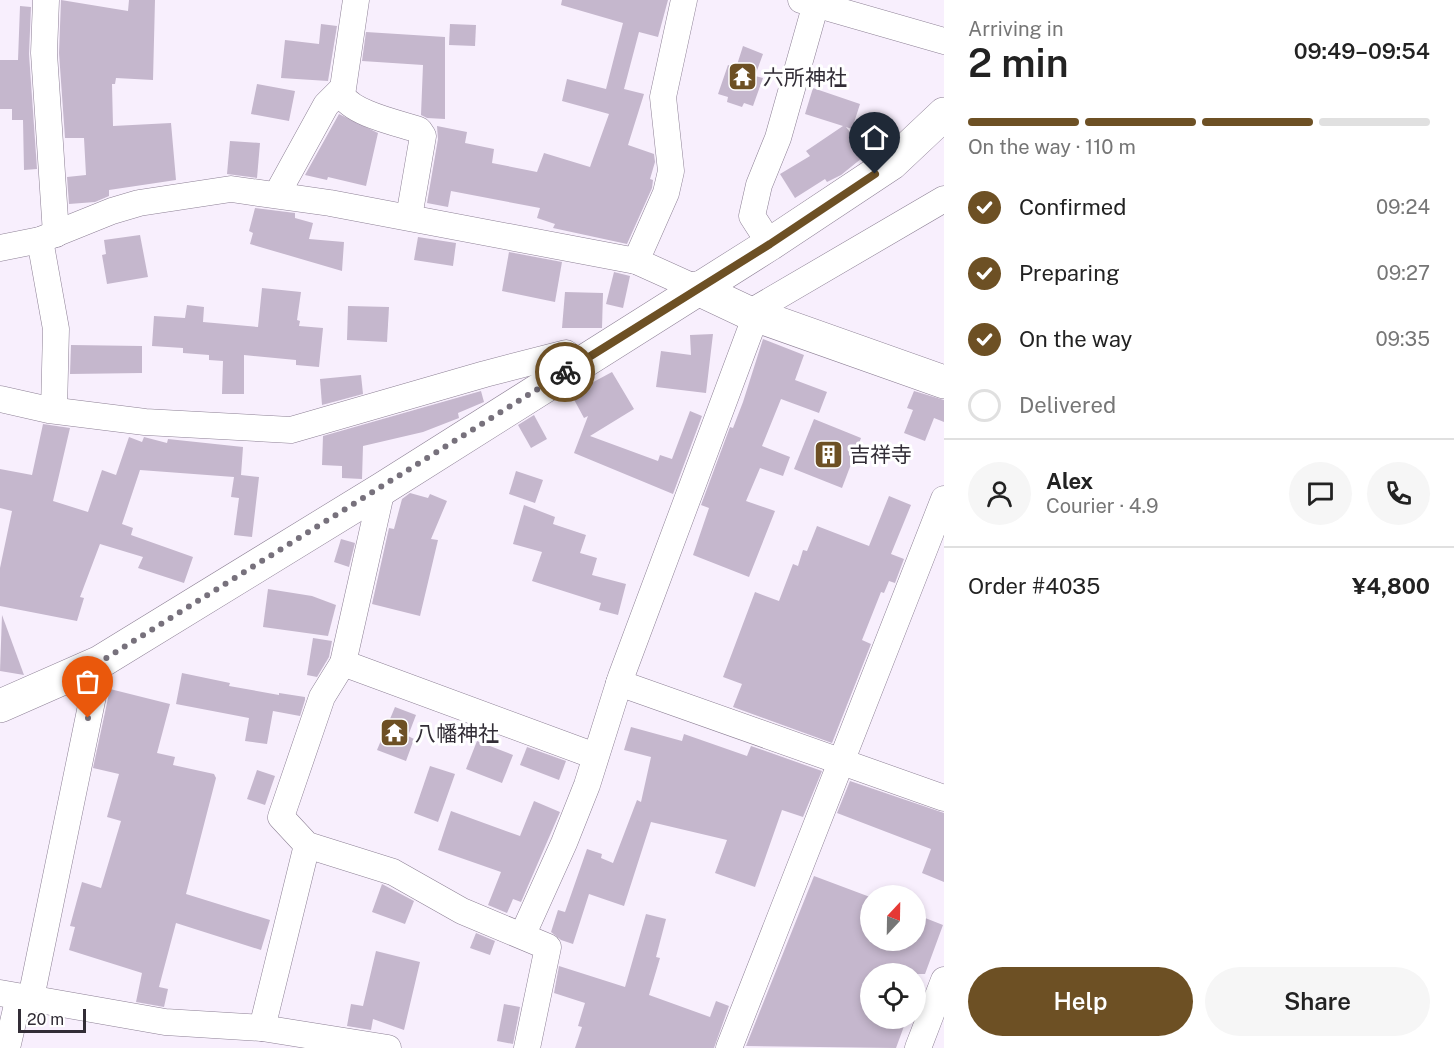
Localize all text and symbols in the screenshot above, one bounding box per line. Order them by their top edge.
text: Arriving in [968,17,1063,41]
text: 09:49–09:54 [1294,38,1430,64]
text: 2 min [968,40,1069,86]
temple icon: 六所神社 [726,61,758,93]
place label: 六所神社 [763,65,847,90]
pin [849,112,900,174]
icon: home [858,121,891,154]
text: On the way · 110 m [968,135,1136,159]
icon: check [968,191,1001,224]
text: Confirmed [1019,194,1126,220]
text: 09:24 [1376,195,1430,219]
icon: check [968,257,1001,290]
text: Preparing [1019,260,1120,286]
text: 09:27 [1377,261,1430,285]
icon: check [968,323,1001,356]
text: On the way [1019,326,1132,352]
text: 09:35 [1375,327,1430,351]
courier [535,342,595,402]
icon: bike [549,356,582,389]
text: Delivered [1019,392,1116,418]
building icon: 吉祥寺 [812,438,844,470]
place label: 吉祥寺 [849,442,912,467]
button: person [968,462,1031,525]
button: chat [1289,462,1352,525]
button: phone [1367,462,1430,525]
text: Alex [1046,468,1093,494]
text: Courier · 4.9 [1046,494,1158,518]
text: Order #4035 [968,573,1100,599]
text: ¥4,800 [1352,573,1430,599]
pin [62,656,113,718]
icon: bag [71,665,104,698]
temple icon: 八幡神社 [378,717,410,749]
place label: 八幡神社 [415,721,499,746]
north arrow [860,885,926,951]
map controls [860,885,926,1029]
button: locate [860,963,926,1029]
button: Help [968,967,1193,1036]
button: Share [1205,967,1430,1036]
scale bar [18,1006,86,1034]
text: 20 m [27,1010,64,1029]

